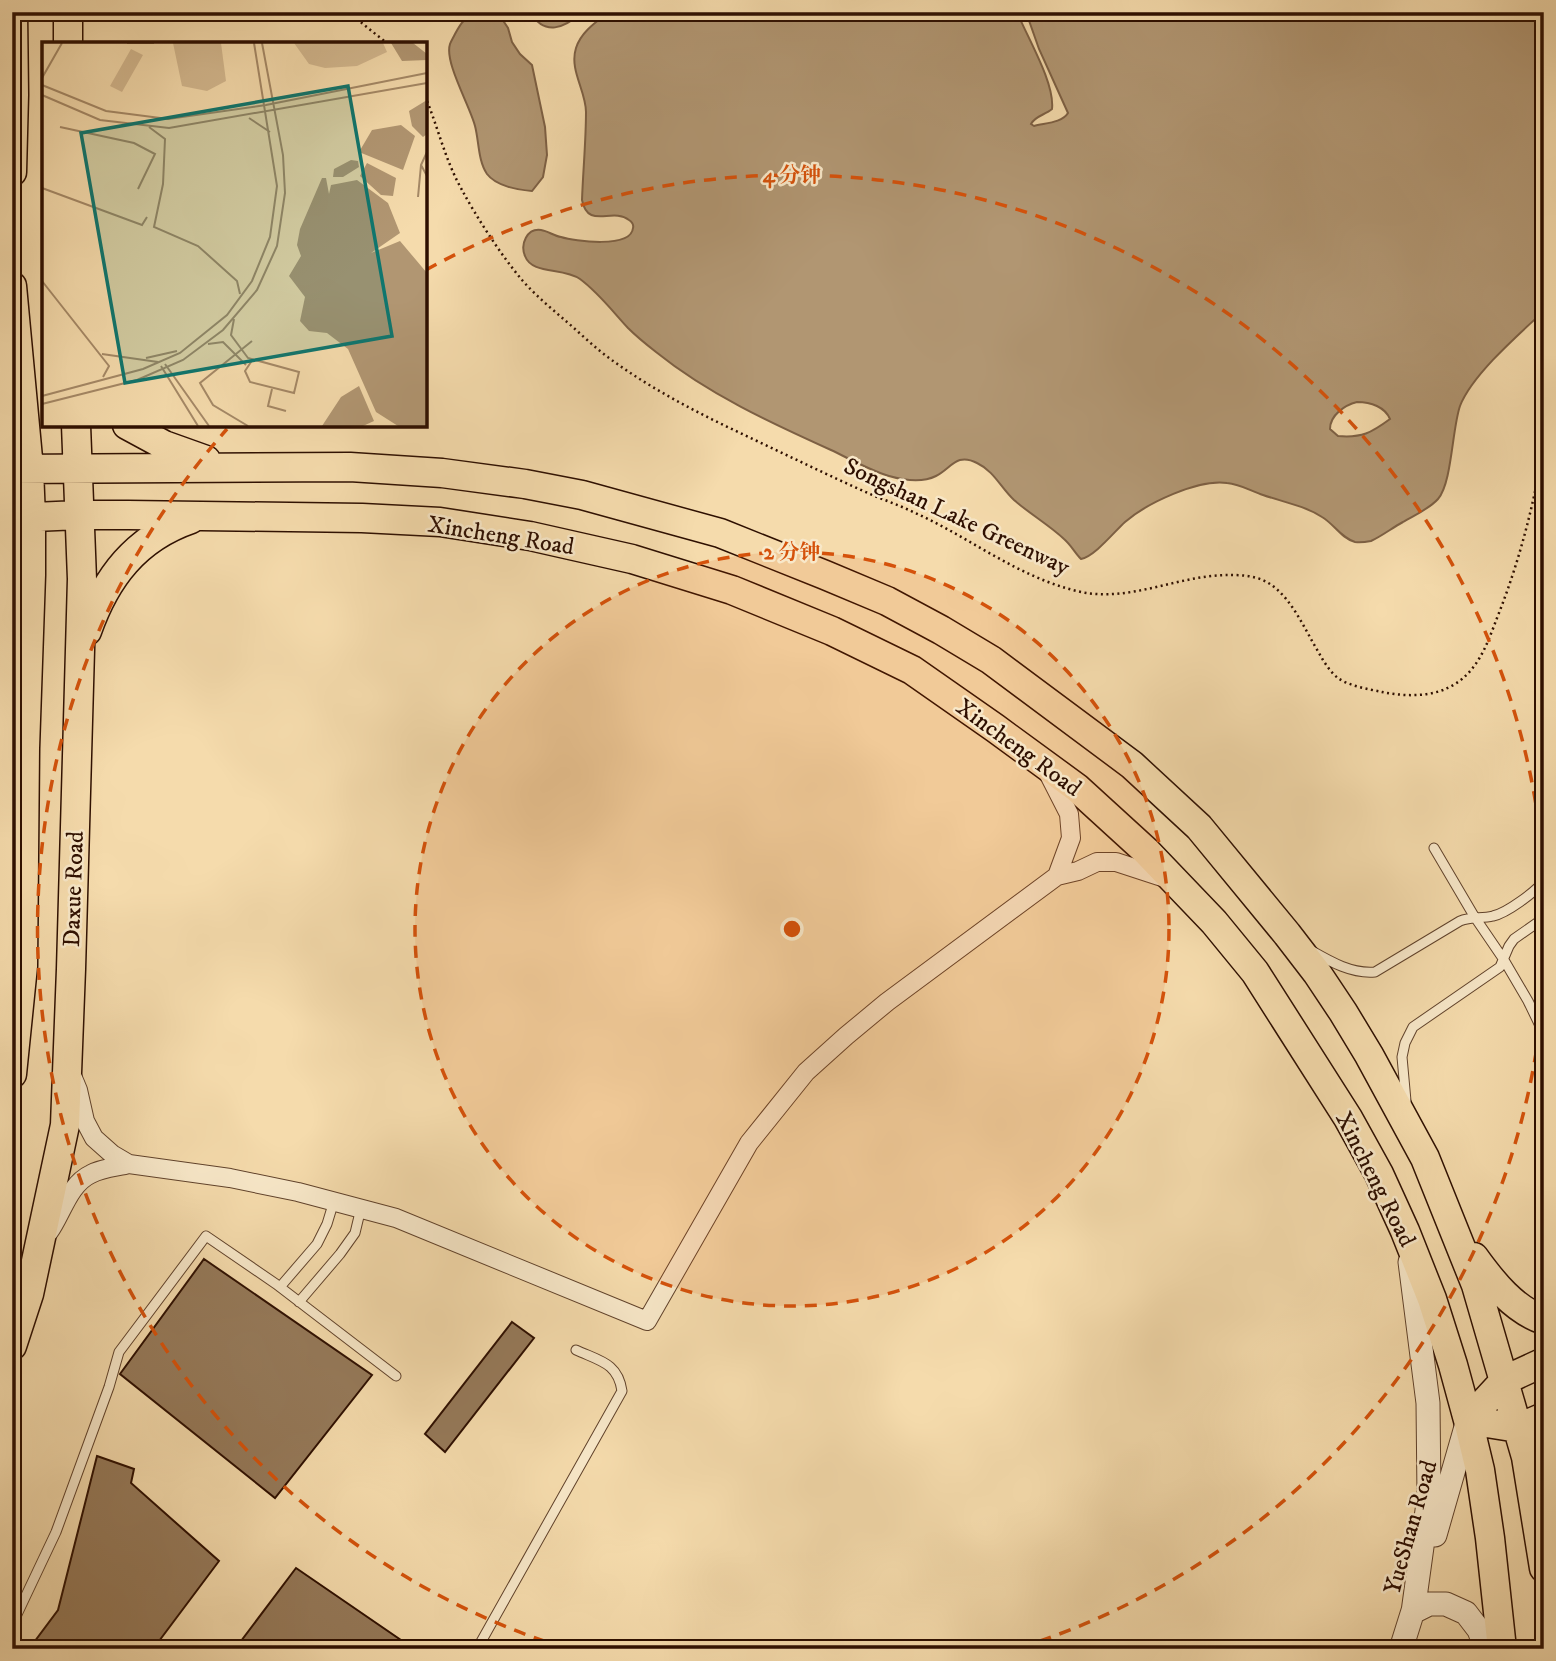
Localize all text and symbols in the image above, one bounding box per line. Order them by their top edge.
inset map [42,42,427,427]
text: 4 分钟 [763,163,821,189]
street label: Songshan Lake Greenway [839,451,1075,583]
street label: Xincheng Road [425,510,576,562]
text: 2 分钟 [764,540,820,566]
street label: Xincheng Road [950,692,1087,803]
street label: Daxue Road [57,830,91,948]
centre of rings [780,917,804,941]
street label: Xincheng Road [1328,1107,1422,1252]
street label: YueShan Road [1378,1457,1444,1598]

